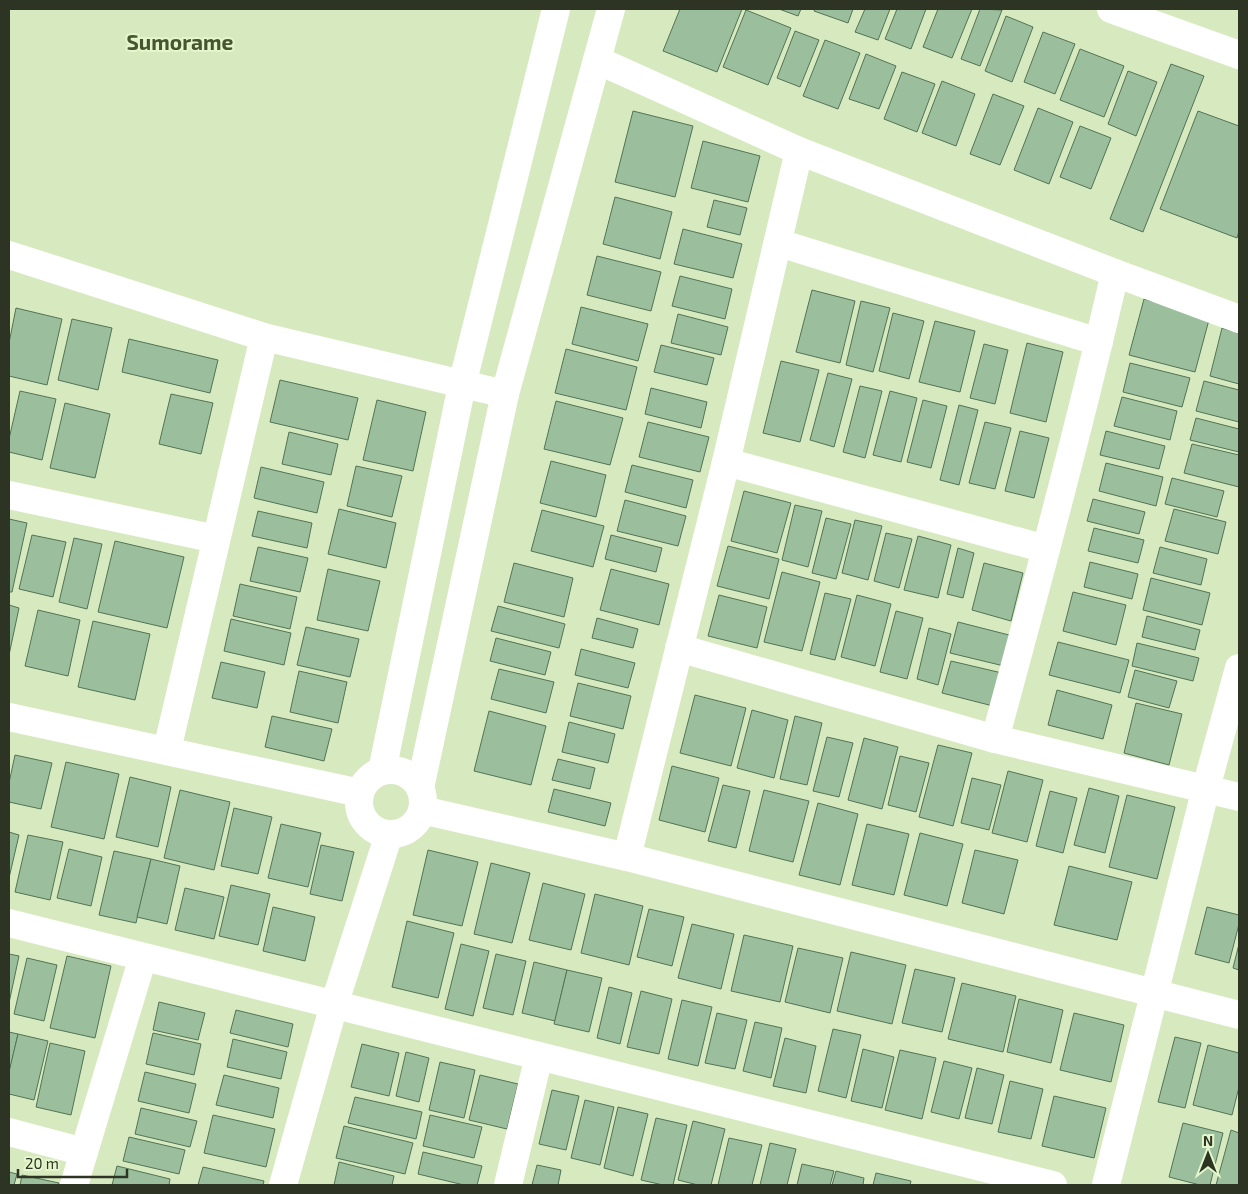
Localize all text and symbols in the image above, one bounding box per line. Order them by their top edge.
district label: Sumorame [127,29,234,54]
north arrow [1183,1129,1233,1179]
text: N [1203,1132,1213,1149]
scale bar [18,1146,126,1178]
text: 20 m [25,1154,59,1172]

